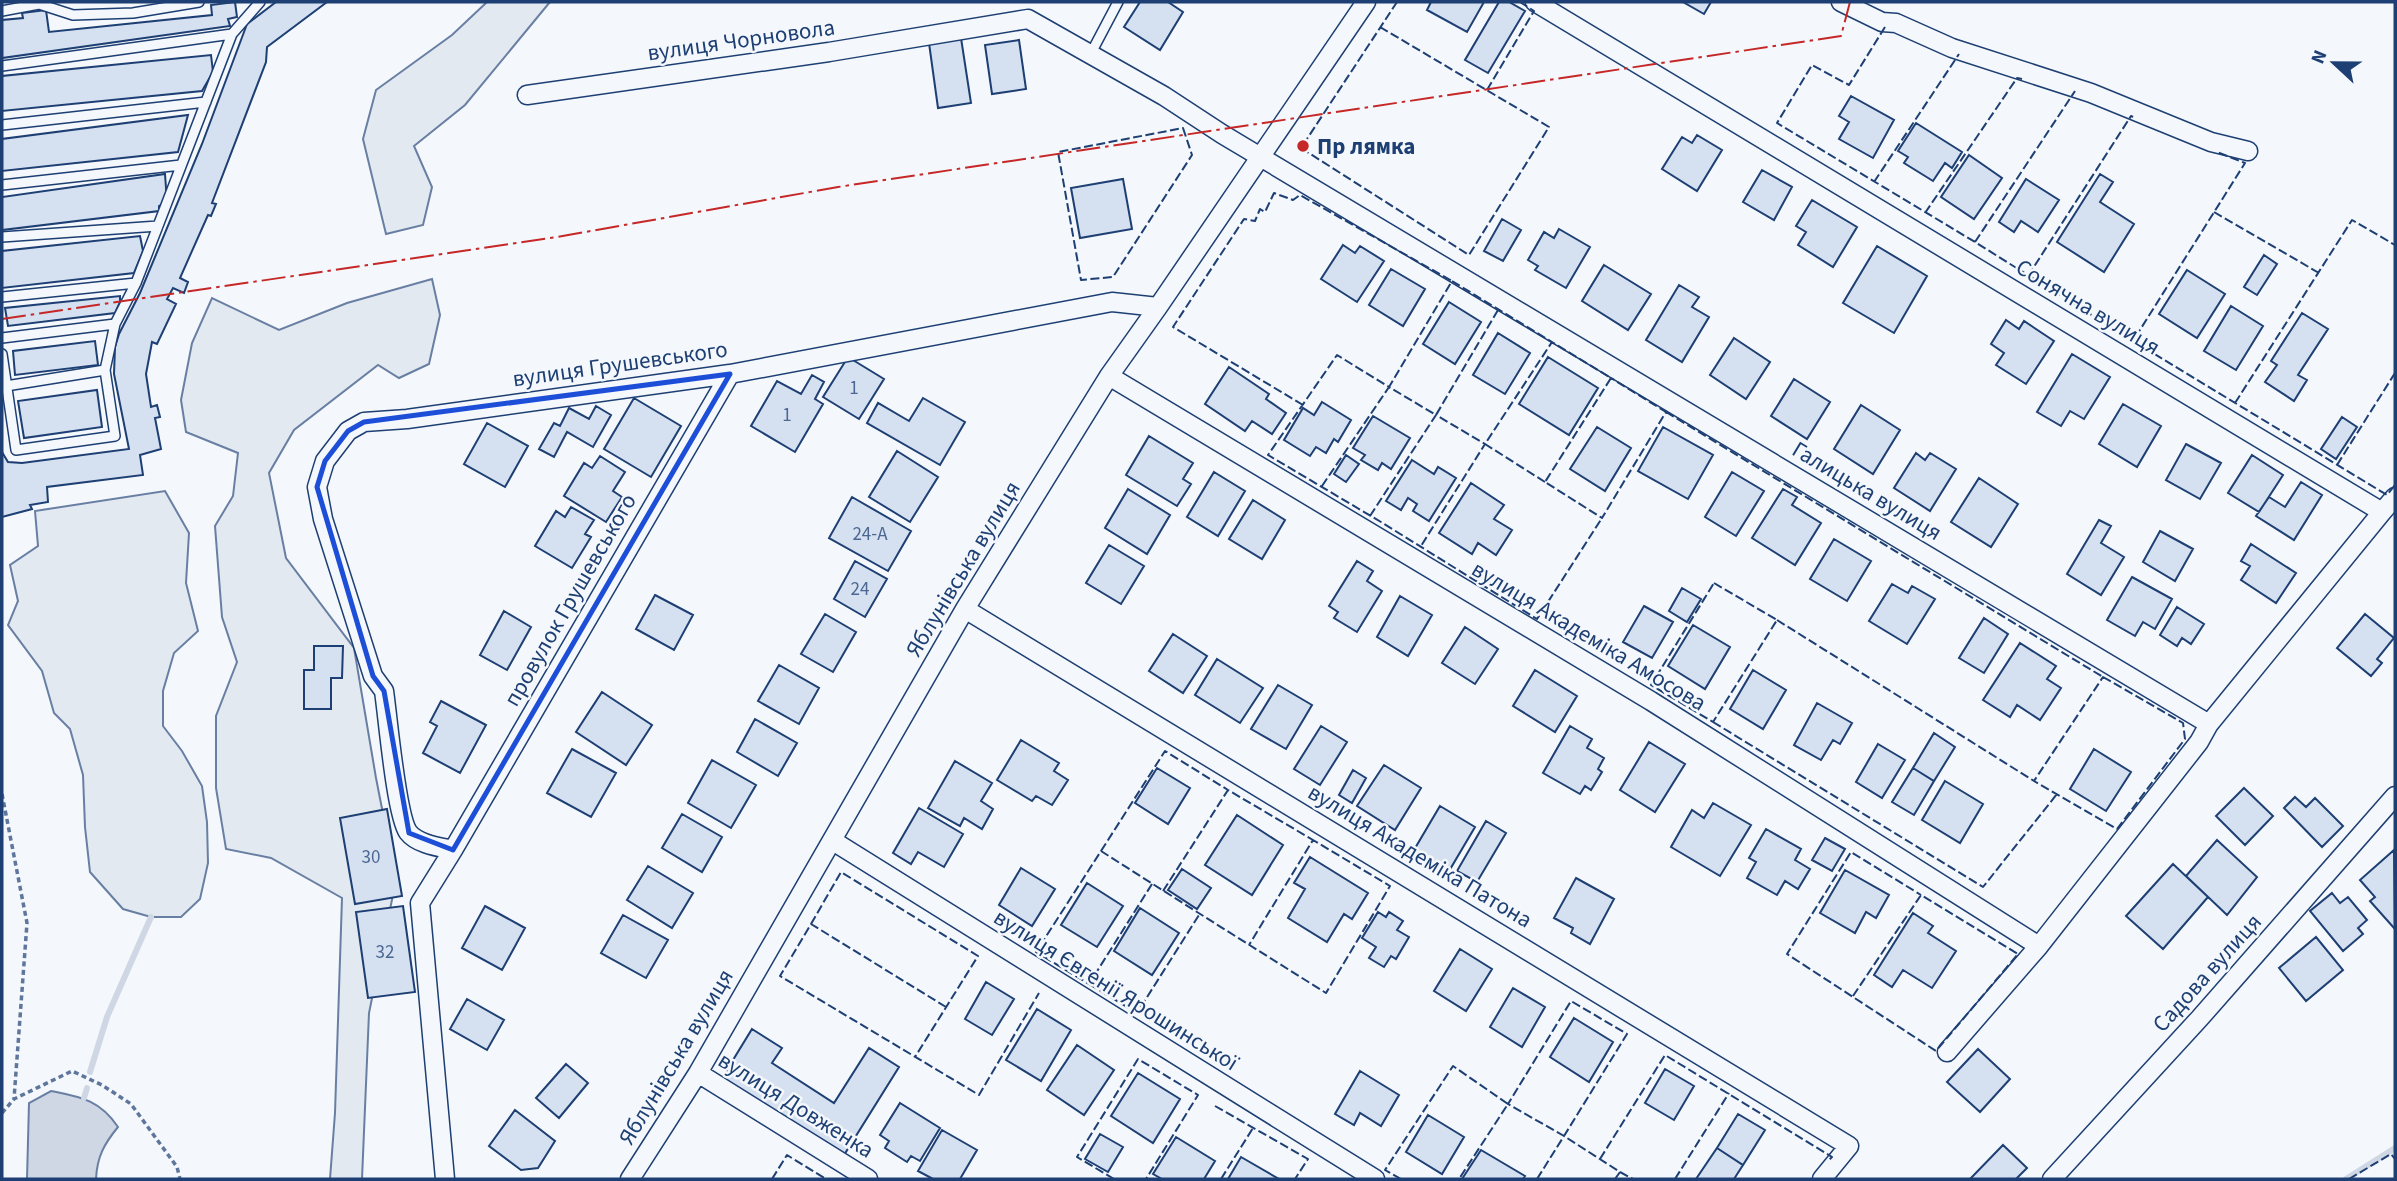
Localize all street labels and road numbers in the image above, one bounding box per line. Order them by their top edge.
street label: вулиця Чорновола [645,11,837,69]
street label: Сонячна вулиця [2010,251,2166,363]
street label: вулиця Грушевського [510,333,730,395]
street label: Галицька вулиця [1786,433,1948,549]
street label: Яблунівська вулиця [897,475,1029,663]
street label: провулок Грушевського [496,487,644,713]
street label: вулиця Академіка Амосова [1465,553,1713,719]
street label: вулиця Академіка Патона [1302,776,1538,936]
street label: вулиця Євгенії Ярошинської [987,901,1246,1080]
street label: Садова вулиця [2145,906,2269,1040]
street label: Яблунівська вулиця [610,963,742,1151]
street label: вулиця Довженка [712,1044,880,1166]

